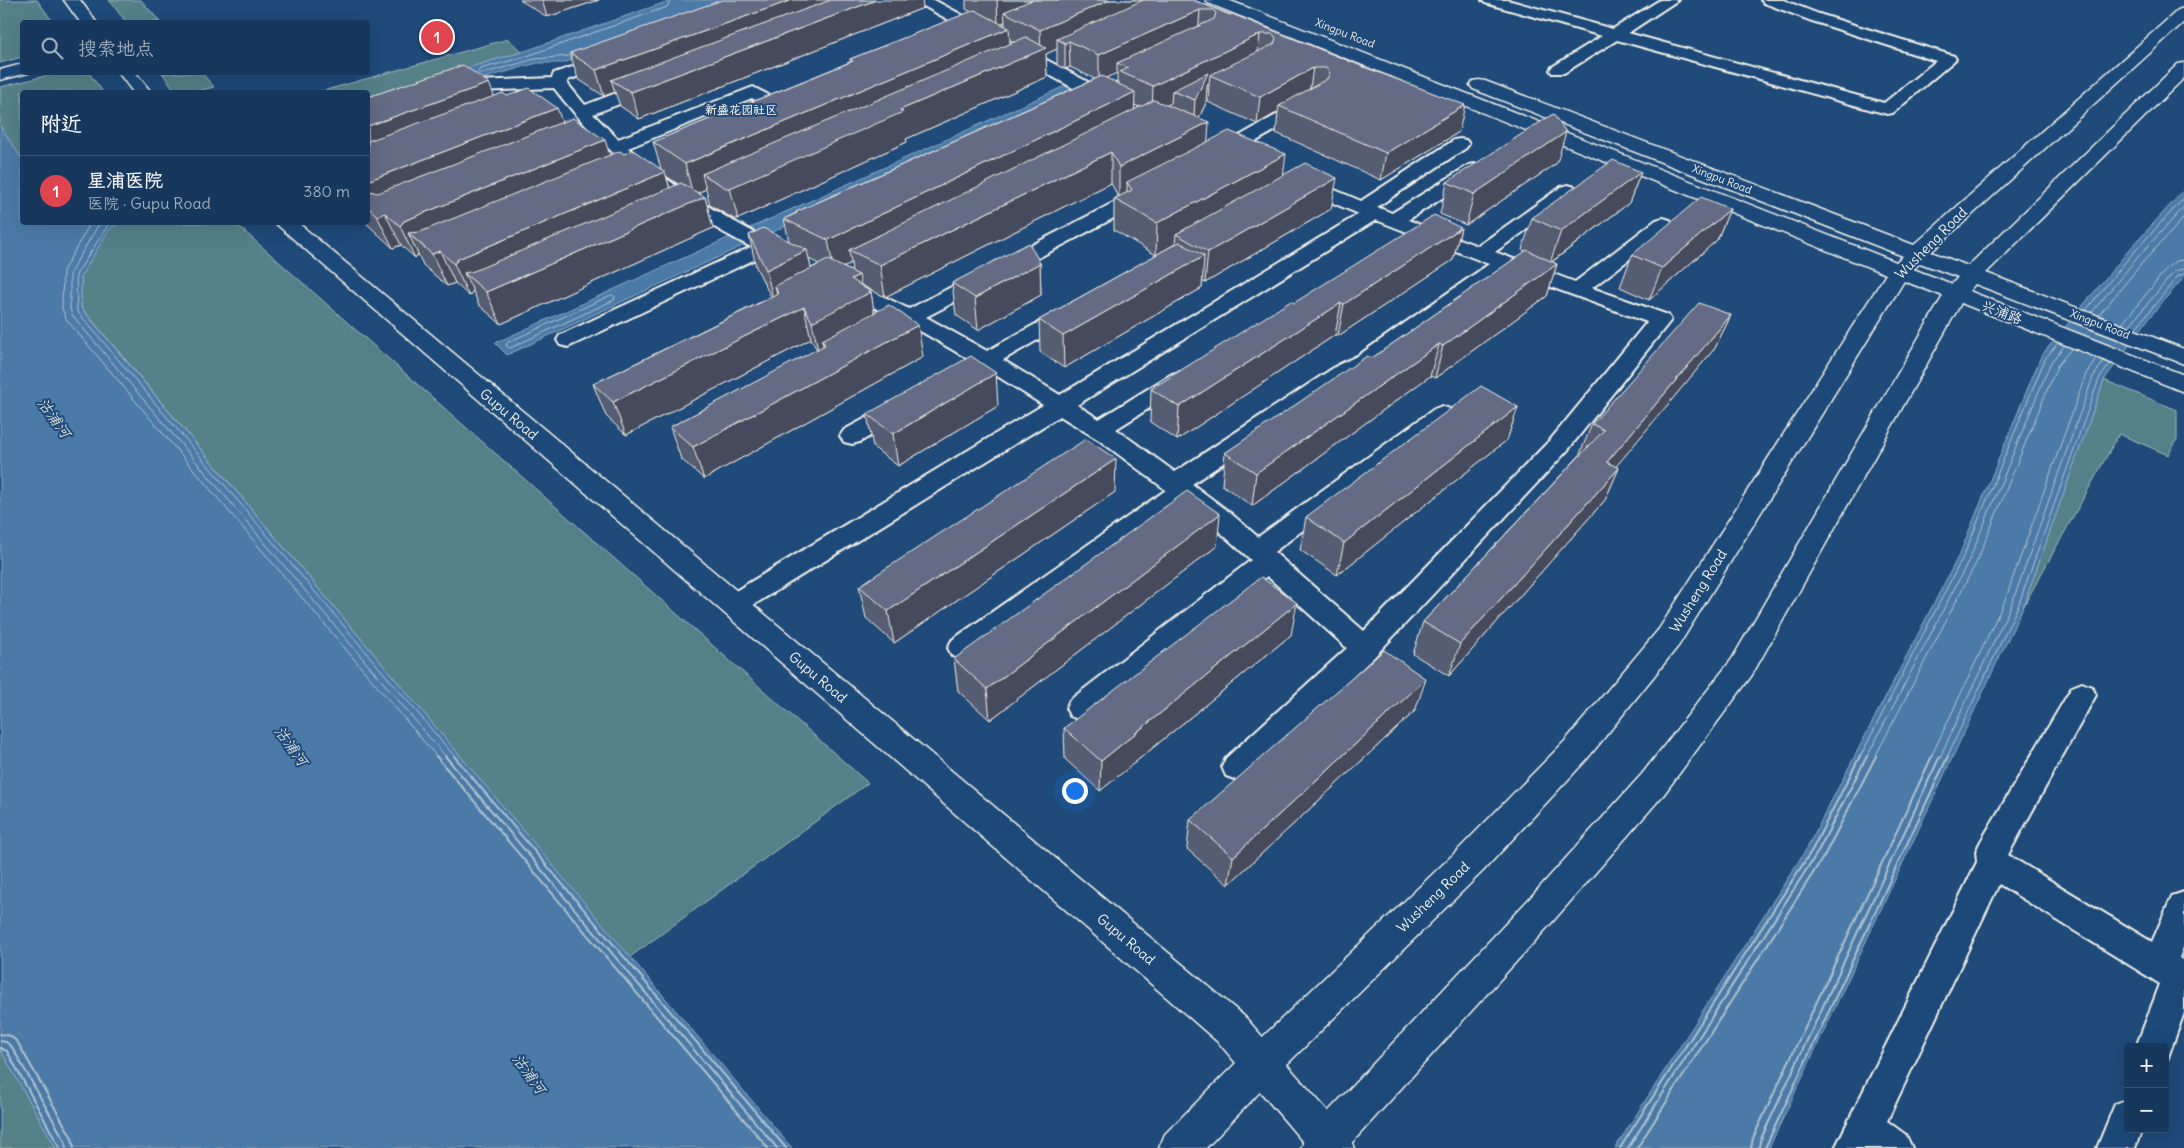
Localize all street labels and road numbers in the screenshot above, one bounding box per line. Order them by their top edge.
street label: Xingpu Road [1313,15,1377,51]
street label: Xingpu Road [1690,161,1754,197]
street label: Wusheng Road [1891,203,1971,283]
street label: 兴浦路 [1979,296,2025,328]
street label: Xingpu Road [2068,306,2132,342]
street label: Gupu Road [476,384,542,444]
street label: Wusheng Road [1665,546,1731,636]
street label: Gupu Road [785,647,851,707]
street label: Wusheng Road [1393,858,1473,936]
street label: Gupu Road [1093,909,1159,969]

